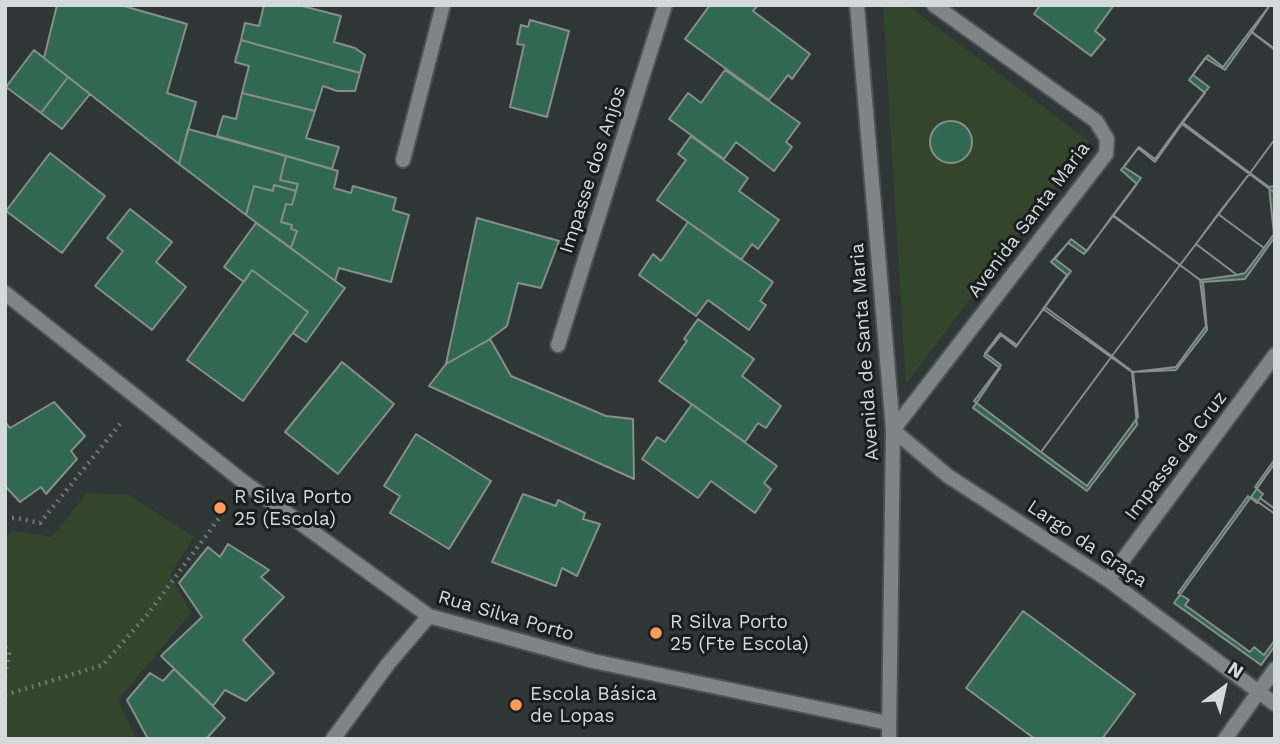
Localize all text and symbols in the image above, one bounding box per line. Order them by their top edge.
street label: Impasse dos Anjos [555,84,631,256]
street label: Avenida Santa Maria [963,138,1095,302]
street label: Avenida de Santa Maria [846,242,884,462]
street label: Impasse da Cruz [1120,387,1232,525]
place label: R Silva Porto 25 (Escola) [234,486,352,530]
street label: Largo da Graça [1023,495,1151,593]
marker: R Silva Porto 25 (Escola) [212,500,228,516]
street label: Rua Silva Porto [435,586,577,646]
place label: R Silva Porto 25 (Fte Escola) [670,611,809,655]
marker: R Silva Porto 25 (Fte Escola) [648,625,664,641]
north arrow [1189,653,1259,723]
text: N [1224,656,1248,683]
place label: Escola Básica de Lopas [530,683,657,727]
marker: Escola Básica de Lopas [508,697,524,713]

